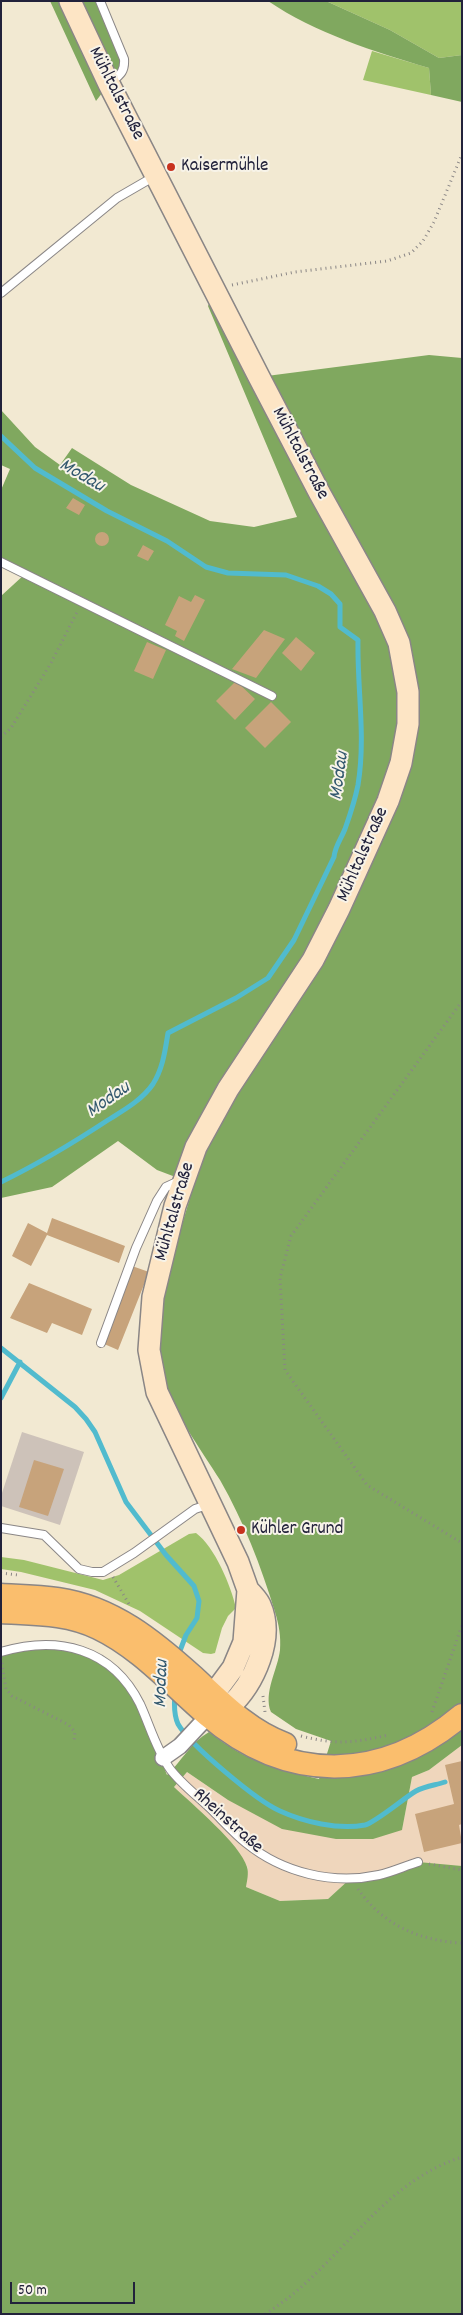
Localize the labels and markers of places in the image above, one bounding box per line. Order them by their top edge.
place label: Kaisermühle [181,156,268,178]
marker: Kaisermühle [165,161,177,173]
place label: Kühler Grund [251,1519,343,1541]
marker: Kühler Grund [235,1524,247,1536]

